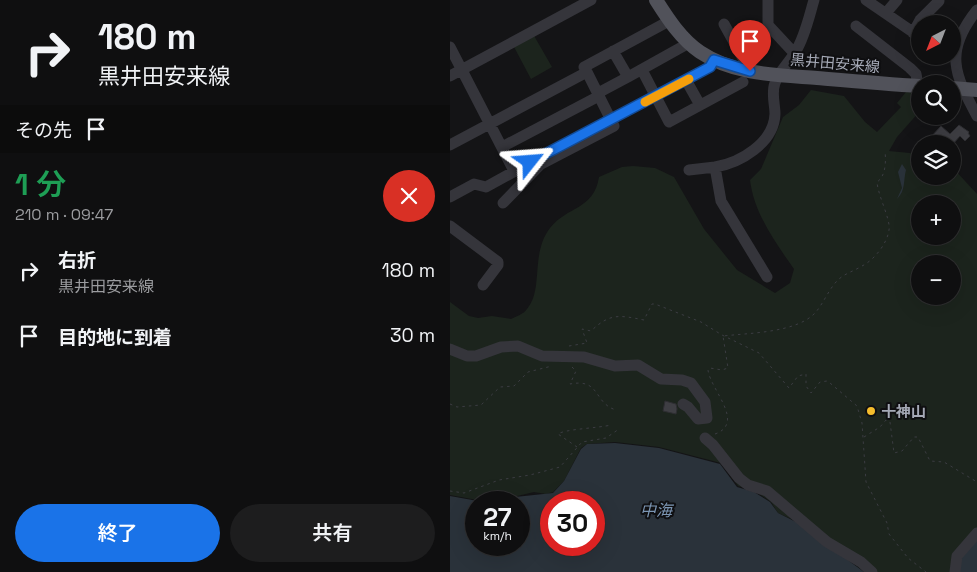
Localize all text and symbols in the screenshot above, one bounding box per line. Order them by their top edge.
text: 180 m [98,15,196,59]
north arrow [911,15,961,65]
map controls [911,15,961,305]
icon: right [15,20,80,85]
pin [729,20,771,71]
icon: arrive [736,27,764,55]
street label: 黒井田安来線 [789,50,881,76]
text: 黒井田安来線 [98,62,230,90]
button: search [911,75,961,125]
icon: arrive [82,115,110,143]
text: その先 [15,118,72,143]
position arrow [503,135,555,187]
button: layers [911,135,961,185]
text: 1 分 [15,165,66,204]
button: close [383,170,435,222]
button: + [911,195,961,245]
text: 210 m · 09:47 [15,204,113,225]
text: 右折 [58,248,96,273]
button: − [911,255,961,305]
icon: right [15,257,43,285]
text: 180 m [382,258,435,283]
text: 黒井田安来線 [58,276,154,297]
icon: arrive [15,322,43,350]
text: 30 m [390,323,435,348]
text: 目的地に到着 [58,325,172,350]
place label: 十神山 [881,402,926,421]
marker: 十神山 [865,405,877,417]
speed limit sign: 30 [540,491,605,556]
water label: 中海 [640,500,675,521]
text: 27 [483,501,512,533]
button: 終了 [15,504,220,562]
button: 共有 [230,504,435,562]
text: km/h [483,528,512,544]

